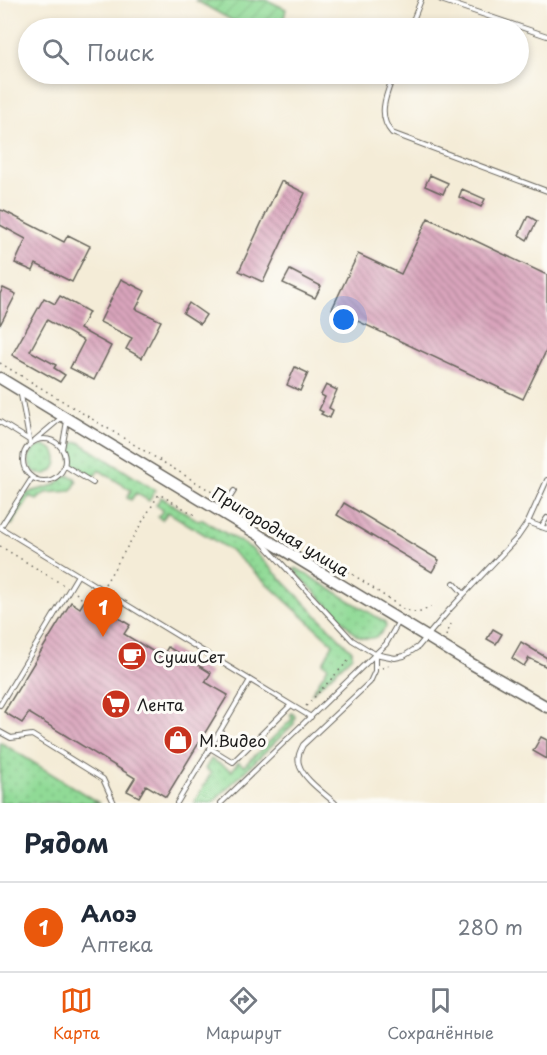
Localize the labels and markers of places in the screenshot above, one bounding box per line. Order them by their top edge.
pin: 1 [84,588,122,637]
cafe icon: СушиСет [116,640,148,672]
place label: СушиСет [153,644,225,668]
supermarket icon: Лента [100,688,132,720]
place label: Лента [137,692,184,716]
shop icon: М.Видео [162,724,194,756]
place label: М.Видео [199,728,266,752]

